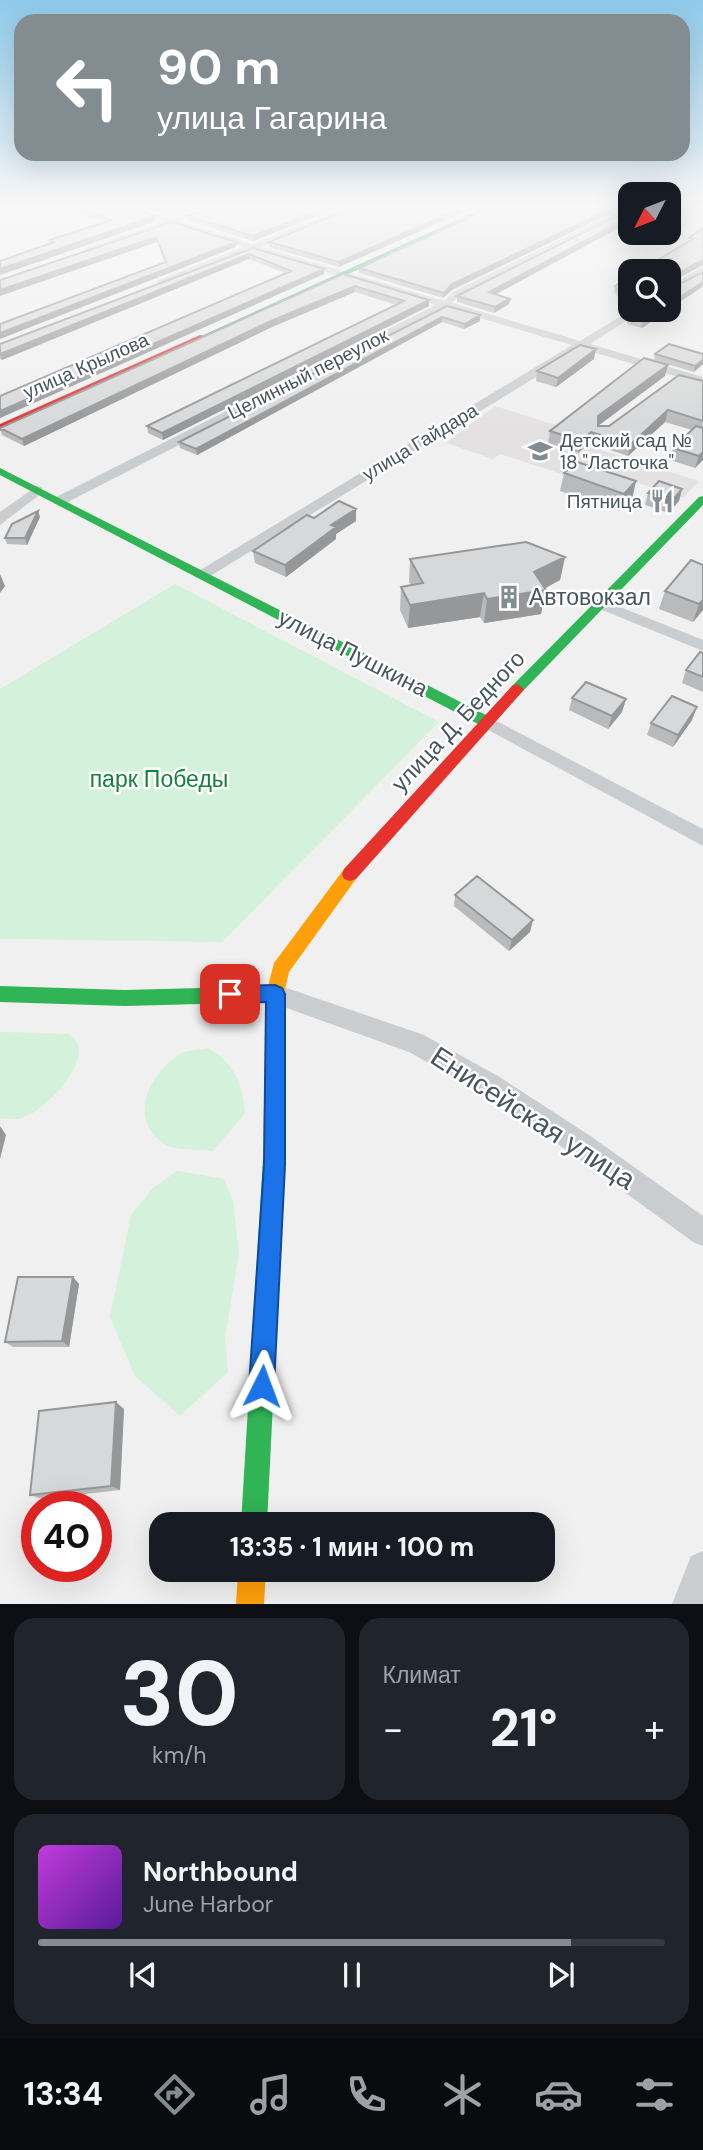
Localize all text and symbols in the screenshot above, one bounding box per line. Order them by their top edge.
text: 90 m [157,35,280,99]
icon: left [42,42,133,133]
text: улица Гагарина [157,97,387,139]
north arrow [618,182,681,245]
map controls [618,182,681,322]
button: search [618,259,681,322]
street label: Целинный переулок [223,322,393,425]
street label: улица Крылова [19,327,153,405]
street label: улица Гайдара [358,397,483,486]
place label: Детский сад № 18 "Ласточка" [560,428,692,475]
school or university icon: Детский сад № 18 "Ласточка" [526,437,554,465]
restaurant icon: Пятница [648,487,676,515]
place label: Пятница [567,489,642,514]
place label: Автовокзал [529,582,651,612]
building icon: Автовокзал [495,583,523,611]
street label: улица Пушкина [273,602,433,704]
street label: улица Д. Бедного [385,644,531,798]
park label: парк Победы [90,764,228,794]
pin [200,964,260,1024]
icon: arrive [211,975,249,1013]
street label: Енисейская улица [424,1038,643,1198]
position arrow [225,1349,299,1423]
speed limit sign: 40 [21,1491,112,1582]
text: 13:35 · 1 мин · 100 m [230,1530,474,1564]
text: 30 [120,1635,239,1753]
text: Климат [383,1660,461,1690]
text: 21° [490,1694,558,1762]
text: − [383,1704,403,1754]
text: + [644,1704,665,1754]
text: km/h [152,1740,206,1770]
text: Northbound [143,1855,298,1889]
text: June Harbor [143,1889,273,1919]
icon: previous [124,1956,162,1994]
icon: pause [333,1956,371,1994]
icon: next [542,1956,580,1994]
icon: directions [150,2070,199,2119]
icon: music [246,2070,295,2119]
icon: phone [342,2070,391,2119]
icon: climate [438,2070,487,2119]
icon: car [534,2070,583,2119]
icon: filters [630,2070,679,2119]
text: 13:34 [24,2073,103,2115]

